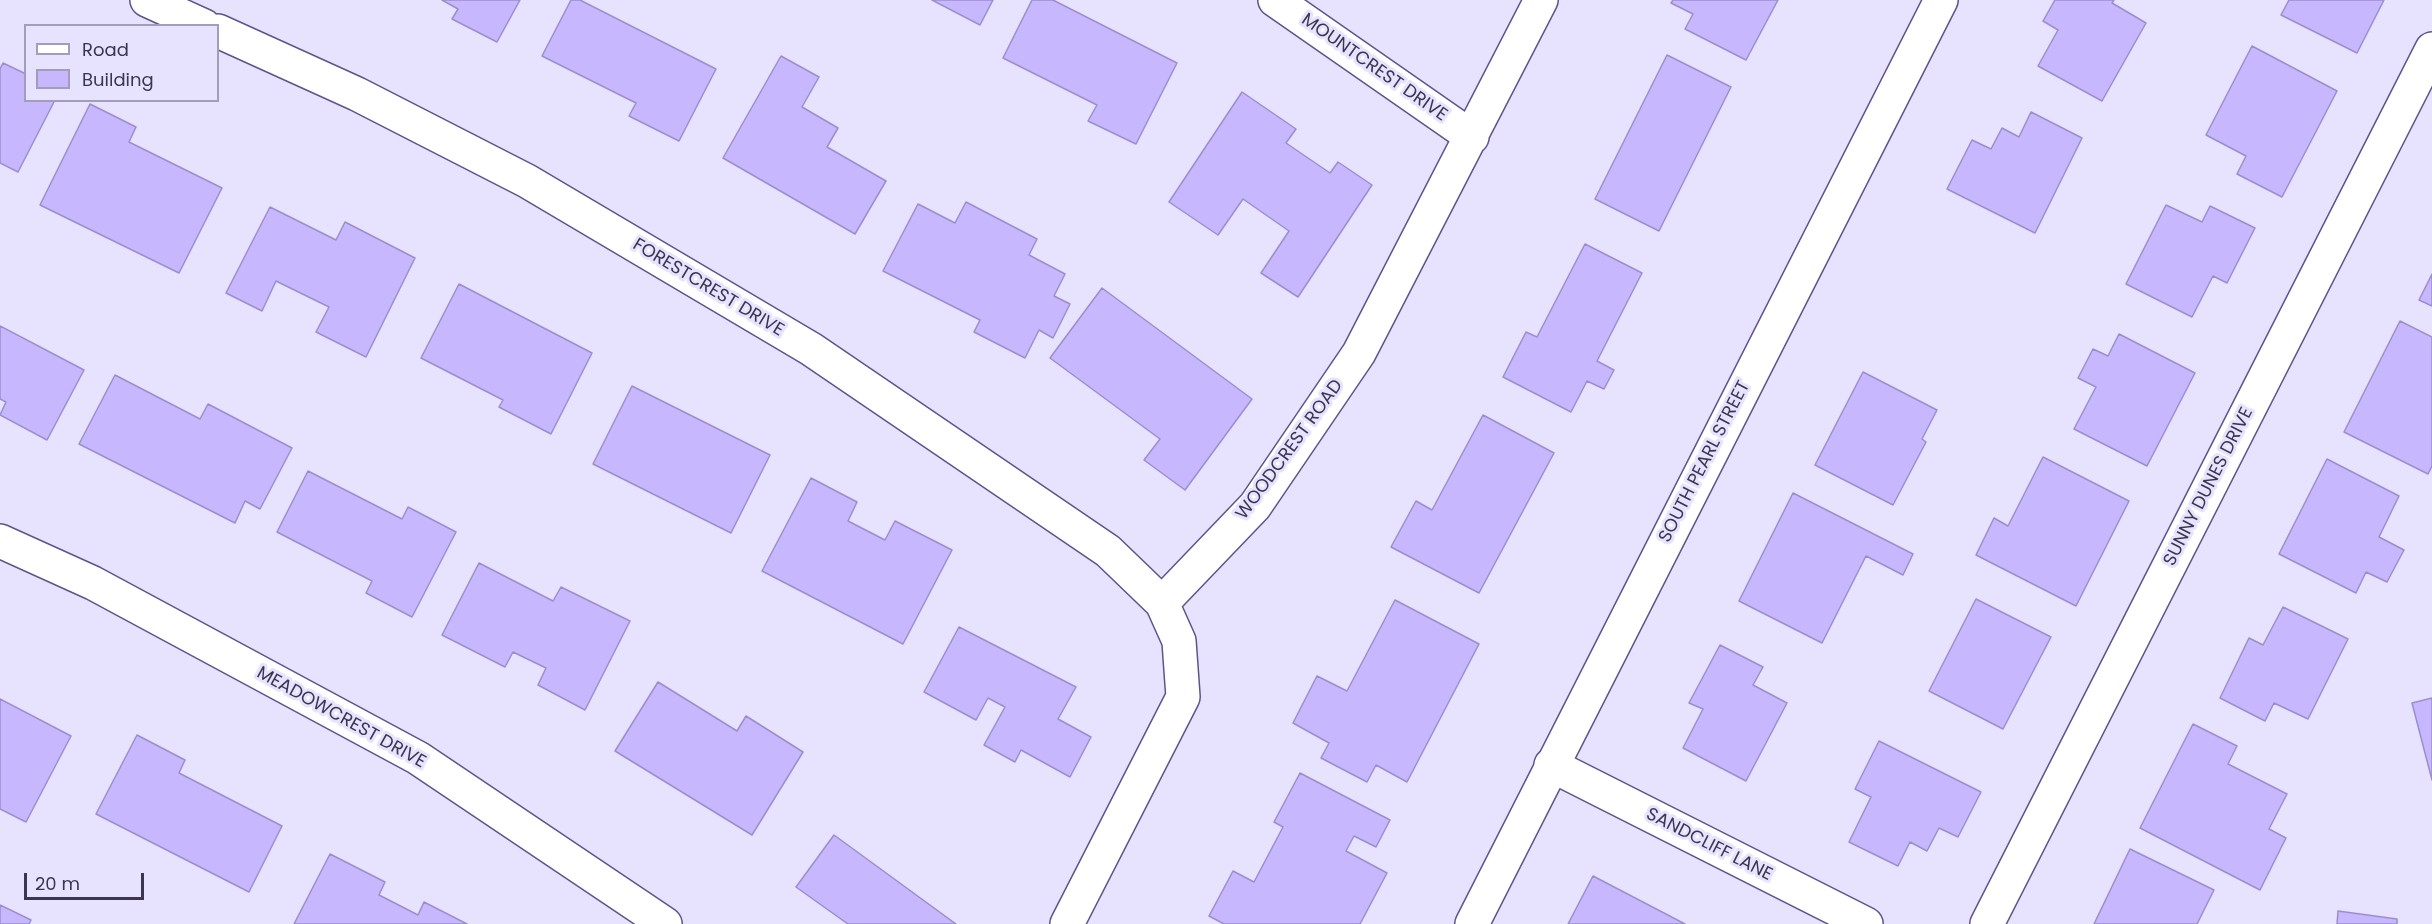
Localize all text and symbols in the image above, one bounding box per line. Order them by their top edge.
street label: MOUNTCREST DRIVE [1297,10,1451,126]
legend [24,24,219,102]
text: Road [82,37,129,62]
text: Building [82,67,154,92]
street label: FORESTCREST DRIVE [629,234,787,342]
street label: WOODCREST ROAD [1232,376,1348,524]
street label: SOUTH PEARL STREET [1655,378,1755,546]
street label: SUNNY DUNES DRIVE [2160,404,2258,570]
street label: MEADOWCREST DRIVE [253,662,429,774]
street label: SANDCLIFF LANE [1642,804,1776,886]
scale bar [27,861,147,899]
text: 20 m [35,871,80,896]

